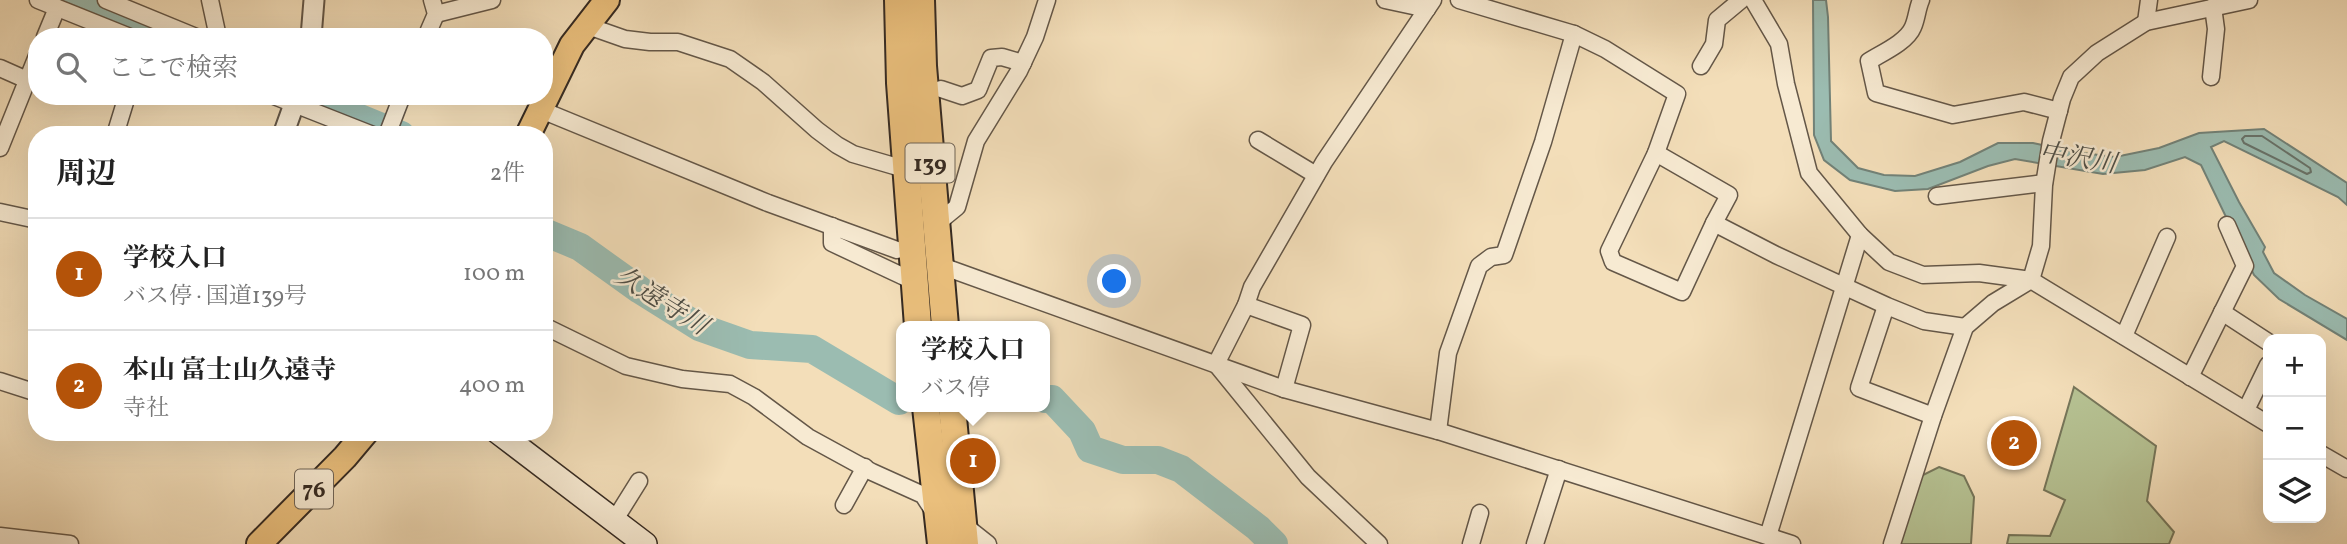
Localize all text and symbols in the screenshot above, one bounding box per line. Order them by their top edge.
search box [28,28,553,105]
icon: search [52,48,90,86]
text: ここで検索 [108,51,238,87]
water label: 中沢川 [2036,135,2122,183]
road number: 139 [906,144,954,182]
text: 周辺 [56,154,116,196]
text: 2件 [490,158,525,190]
text: 学校入口 [123,241,227,277]
text: 1 [74,258,84,290]
text: 100 m [463,258,525,290]
water label: 久遠寺川 [607,259,717,346]
your location [1097,264,1131,298]
text: バス停 · 国道139号 [123,281,307,313]
popup [896,321,1050,412]
text: 学校入口 [921,333,1025,369]
map controls [2263,334,2326,523]
button: + [2263,334,2326,397]
text: 本山 富士山久遠寺 [123,353,336,389]
text: 2 [73,370,85,402]
text: 400 m [459,370,525,402]
text: バス停 [921,373,990,405]
text: 寺社 [123,393,169,425]
button: − [2263,397,2326,460]
pin: 2 [1991,417,2037,469]
pin: 1 [950,435,996,487]
button: layers [2263,460,2326,523]
road number: 76 [295,470,333,509]

